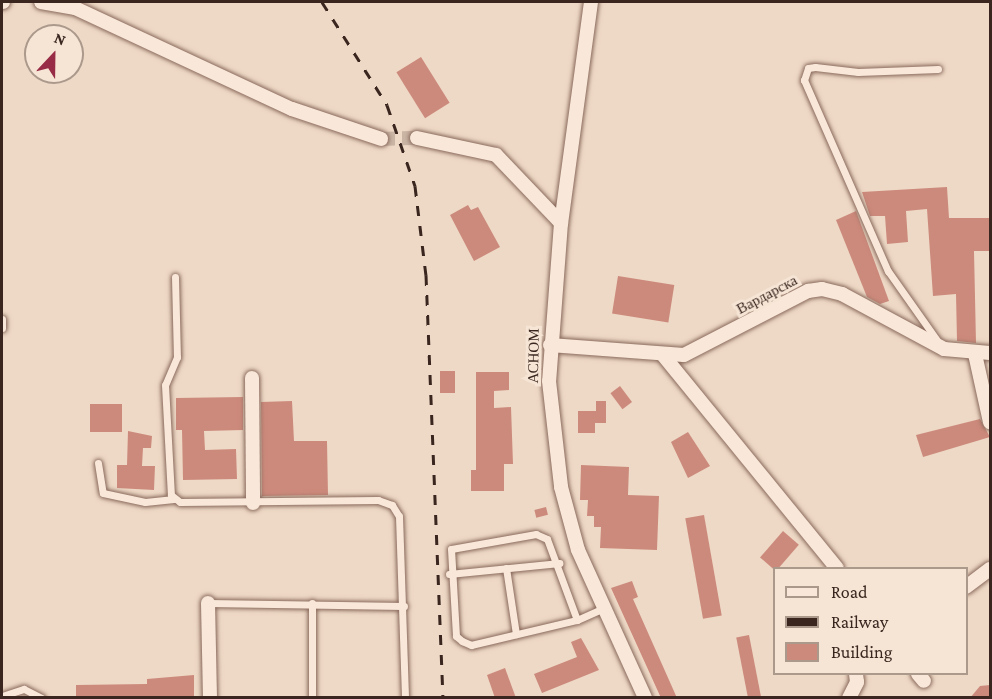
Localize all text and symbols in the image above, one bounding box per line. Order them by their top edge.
north arrow [24,24,84,84]
text: N [52,29,68,49]
street label: Вардарска [734,272,800,318]
street label: АСНОМ [525,328,543,384]
legend [773,567,968,675]
text: Road [831,582,868,602]
text: Railway [831,612,888,632]
text: Building [831,642,892,662]

